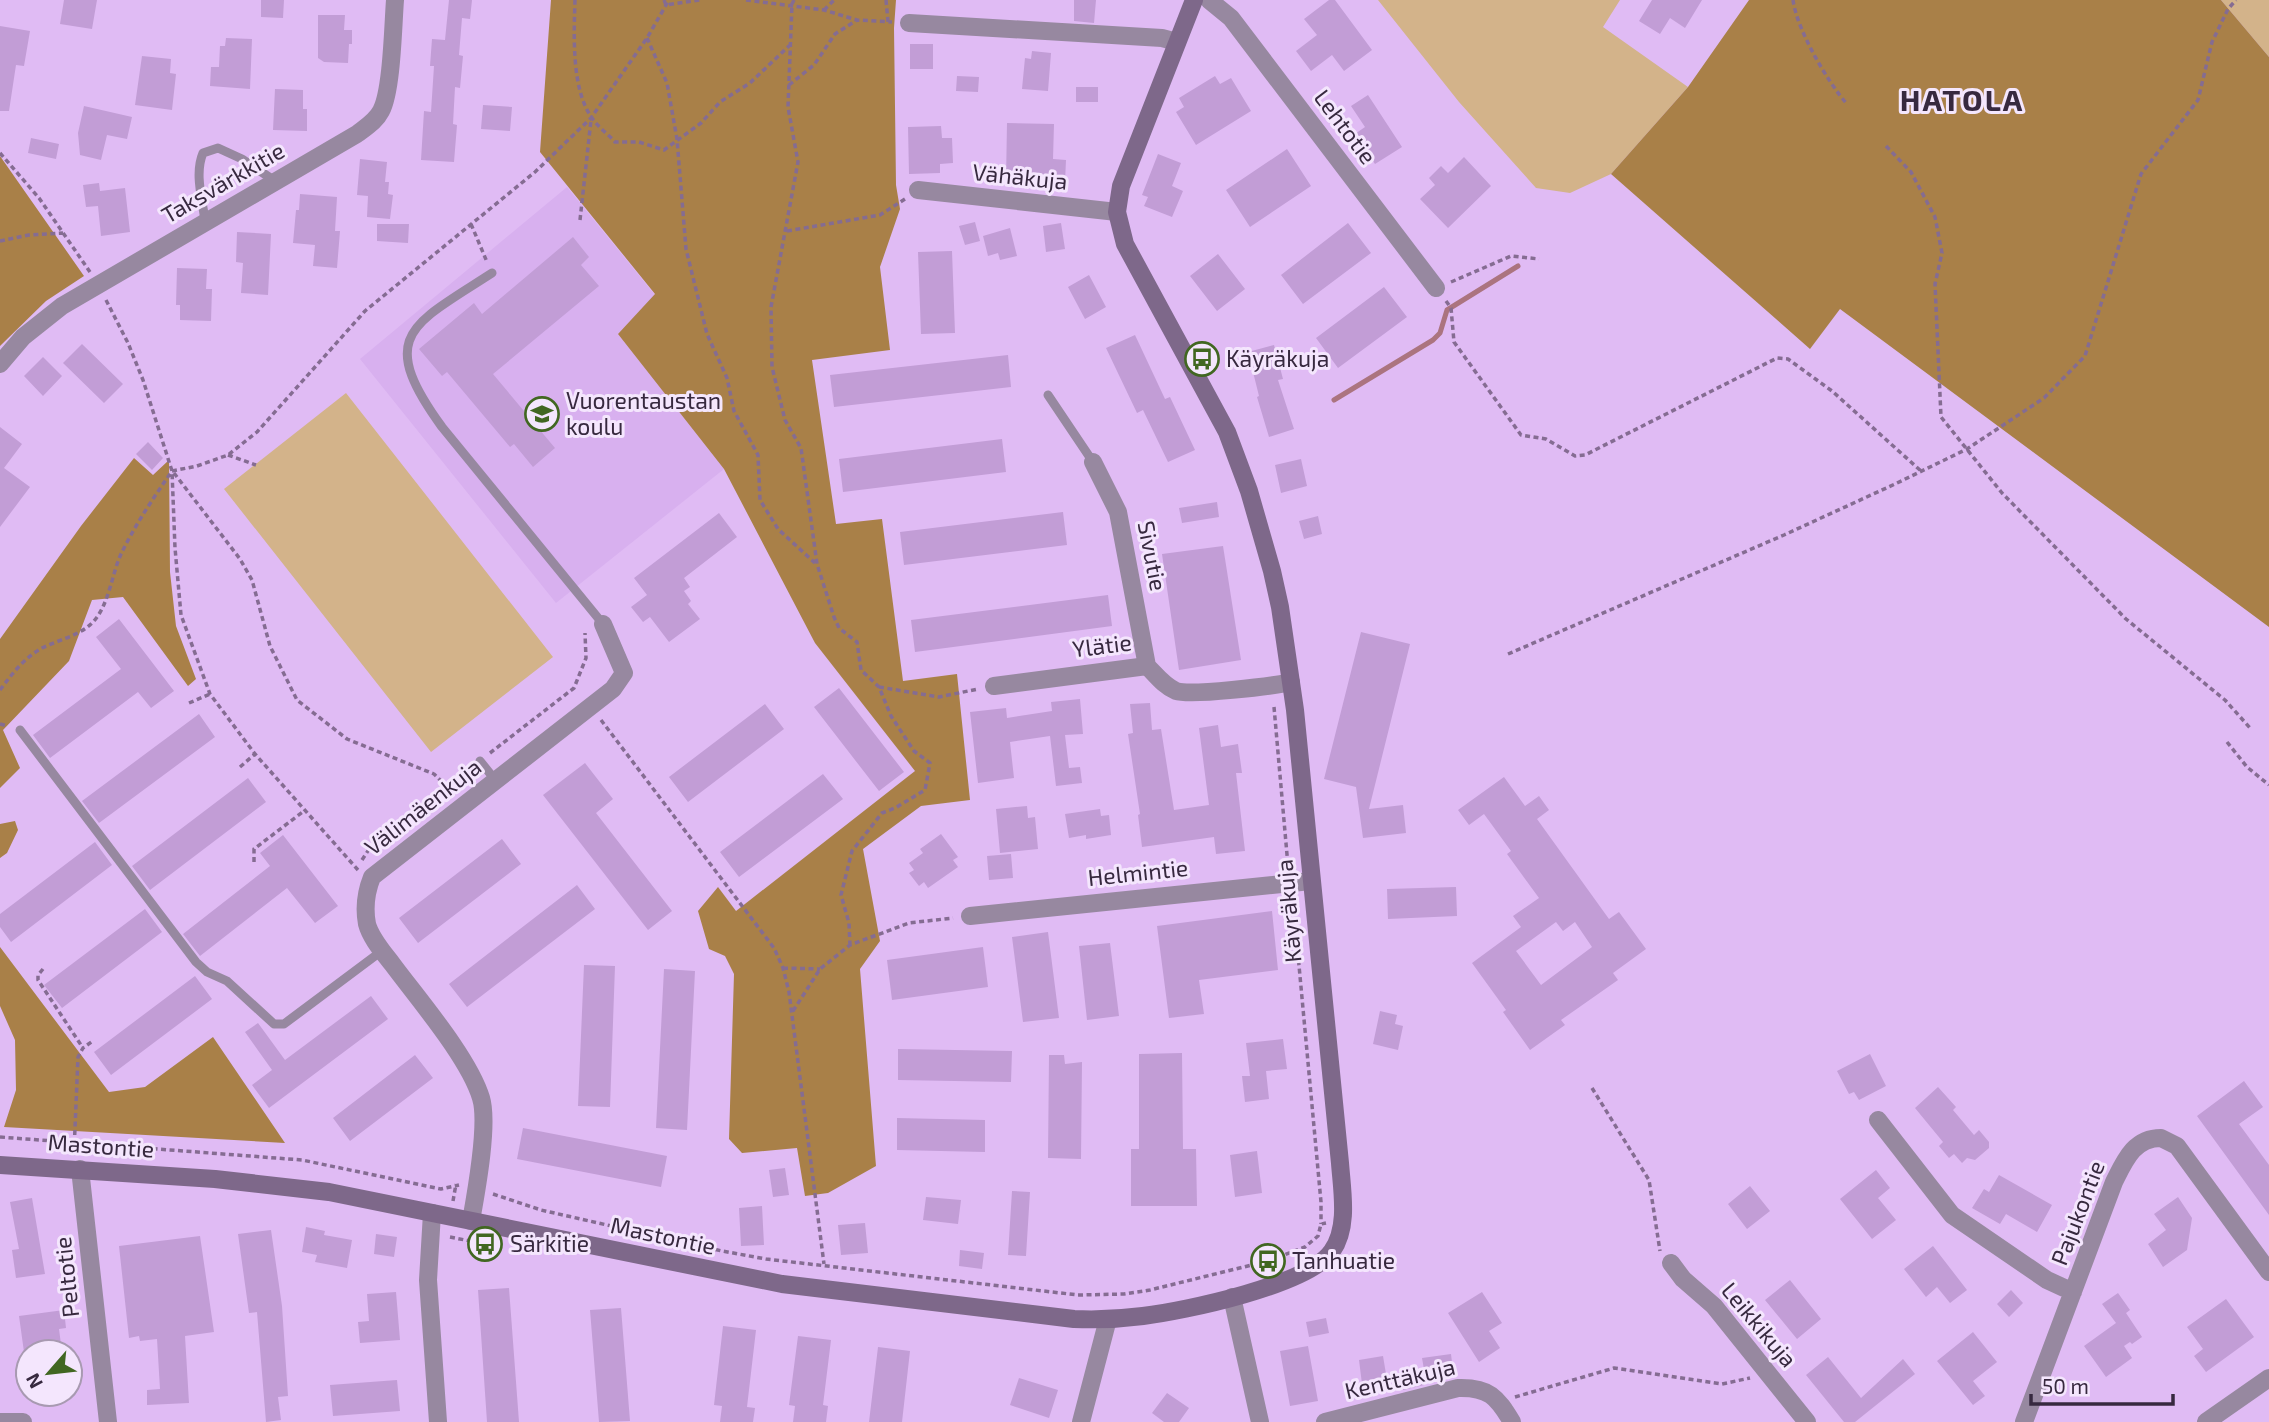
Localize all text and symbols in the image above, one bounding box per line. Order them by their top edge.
district label: HATOLA [1900,81,2024,117]
street label: Lehtotie [1309,84,1383,169]
street label: Taksvärkkitie [156,136,289,229]
street label: Vähäkuja [971,157,1069,195]
bus stop icon: Käyräkuja [1183,340,1221,378]
place label: Käyräkuja [1226,344,1329,372]
place label: Vuorentaustan koulu [566,386,721,440]
school or university icon: Vuorentaustan koulu [523,395,561,433]
street label: Sivutie [1132,518,1173,593]
street label: Ylätie [1071,627,1133,663]
street label: Välimäenkuja [359,752,486,860]
street label: Helmintie [1086,853,1189,891]
street label: Käyräkuja [1270,858,1306,964]
street label: Mastontie [47,1127,155,1163]
street label: Pajukontie [2044,1156,2110,1269]
street label: Mastontie [608,1210,718,1260]
bus stop icon: Särkitie [466,1225,504,1263]
place label: Särkitie [510,1229,589,1257]
street label: Peltotie [48,1235,84,1319]
bus stop icon: Tanhuatie [1249,1242,1287,1280]
place label: Tanhuatie [1292,1246,1395,1274]
street label: Leikkikuja [1716,1276,1803,1372]
north arrow [14,1338,84,1408]
street label: Kenttäkuja [1342,1352,1458,1404]
scale bar [2031,1362,2173,1406]
text: N [20,1370,47,1393]
text: 50 m [2042,1373,2089,1398]

